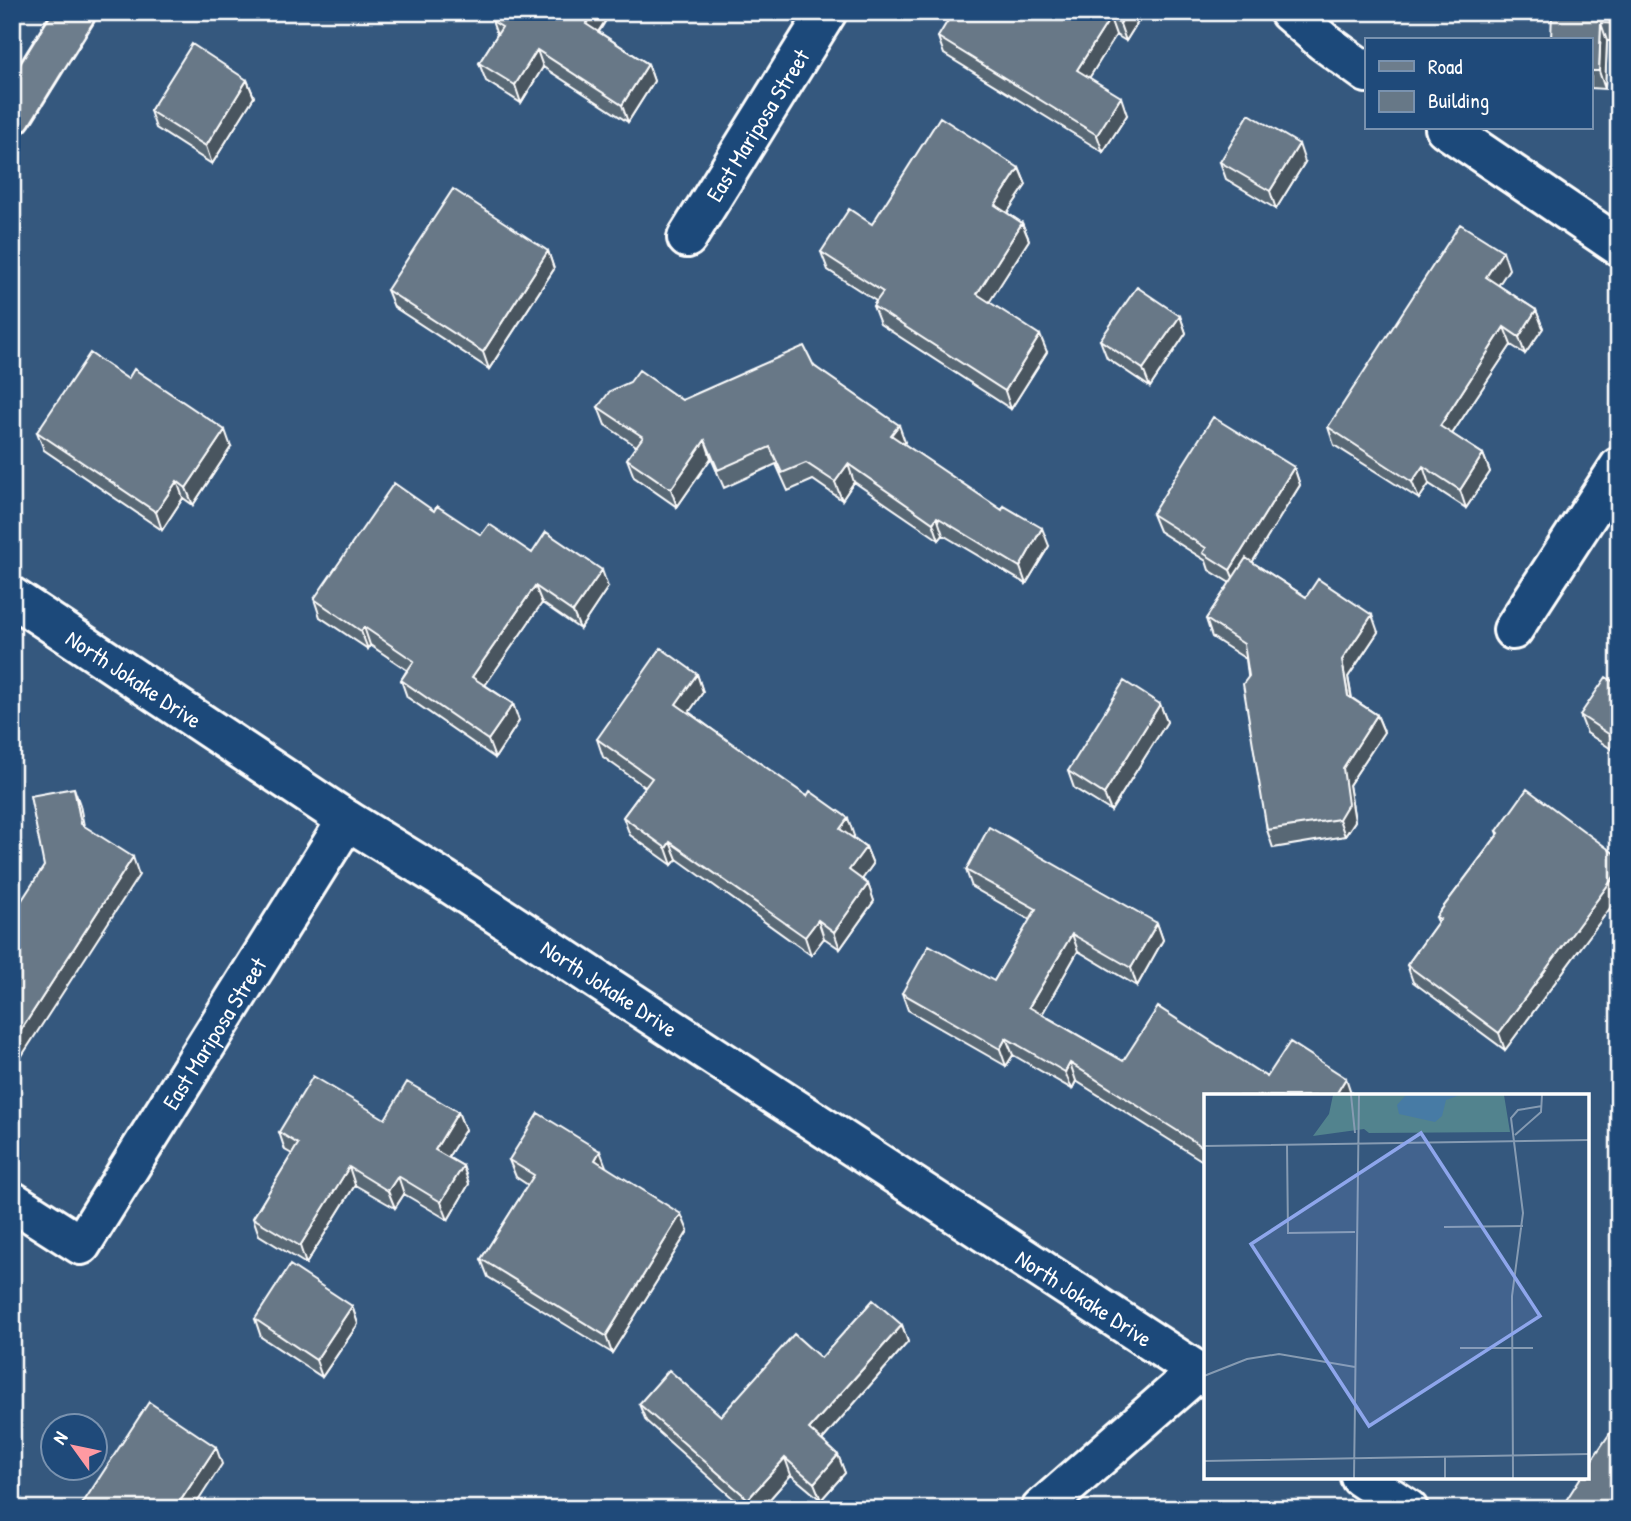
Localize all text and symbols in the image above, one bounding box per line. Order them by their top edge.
legend [1365,38,1592,130]
street label: East Mariposa Street [698,42,817,207]
text: Road [1428,52,1462,81]
text: Building [1428,86,1489,115]
street label: North Jokake Drive [60,622,208,735]
street label: North Jokake Drive [535,932,684,1044]
street label: East Mariposa Street [154,950,274,1115]
inset map [1204,1094,1589,1479]
street label: North Jokake Drive [1010,1242,1159,1353]
north arrow [38,1412,108,1482]
text: N [46,1426,73,1449]

